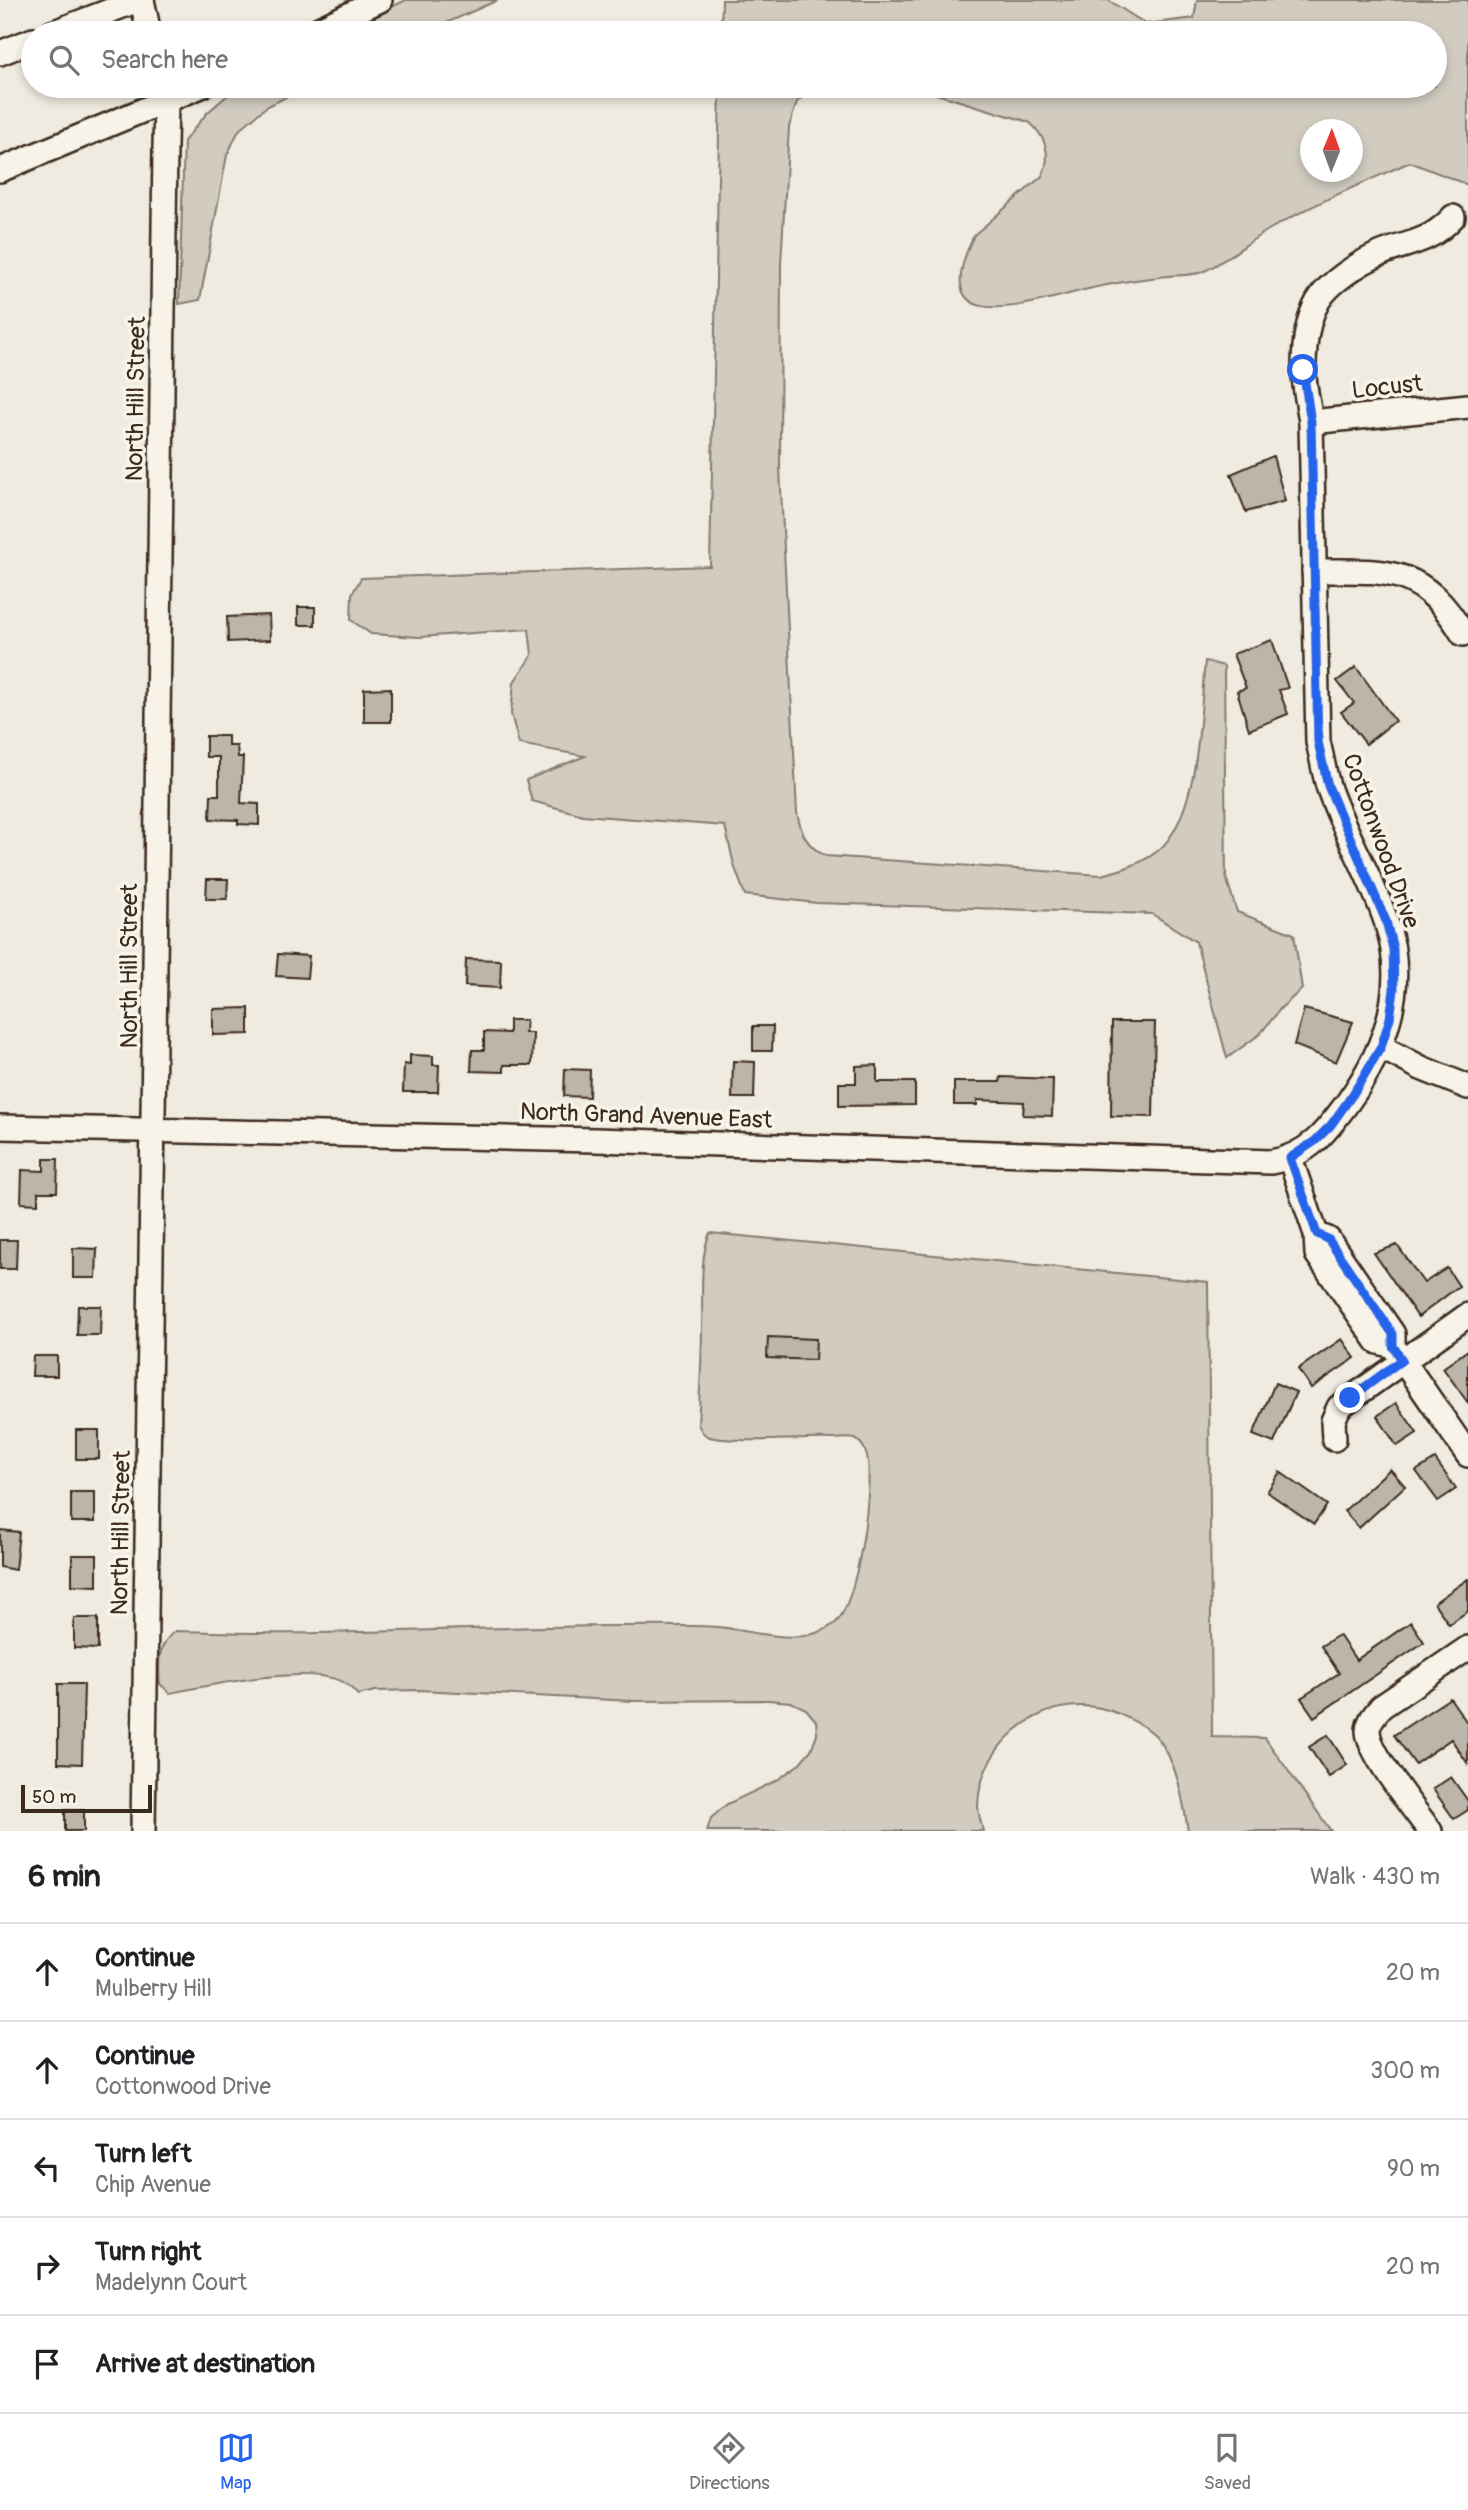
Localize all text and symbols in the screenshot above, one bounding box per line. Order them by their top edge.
search box [21,21,1447,98]
icon: search [45,41,83,79]
text: Search here [101,44,228,76]
north arrow [1300,119,1363,182]
street label: North Hill Street [120,316,152,482]
route start [1287,354,1318,385]
street label: Locust [1350,369,1424,405]
street label: Cottonwood Drive [1336,750,1426,932]
street label: North Hill Street [115,883,144,1049]
street label: North Grand Avenue East [519,1097,773,1135]
route end [1334,1382,1365,1413]
street label: North Hill Street [105,1450,137,1616]
scale bar [21,1782,152,1814]
text: 50 m [32,1785,76,1809]
text: 6 min [28,1858,101,1895]
text: Walk · 430 m [1310,1862,1440,1891]
text: Continue [95,1942,195,1974]
icon: ahead [28,1953,66,1991]
text: 20 m [1386,1958,1440,1987]
text: Mulberry Hill [95,1974,212,2003]
text: Continue [95,2040,195,2072]
icon: ahead [28,2051,66,2089]
text: 300 m [1370,2056,1440,2085]
text: Cottonwood Drive [95,2072,271,2101]
text: Turn left [95,2138,191,2170]
icon: left [28,2149,66,2187]
text: 90 m [1387,2154,1440,2183]
text: Chip Avenue [95,2170,211,2199]
text: Turn right [95,2236,201,2268]
icon: right [28,2247,66,2285]
text: 20 m [1386,2252,1440,2281]
text: Madelynn Court [95,2268,247,2297]
icon: arrive [28,2345,66,2383]
text: Arrive at destination [95,2348,315,2380]
tab: Map [217,2429,255,2495]
tab: Directions [689,2429,770,2495]
tab: Saved [1204,2429,1251,2495]

